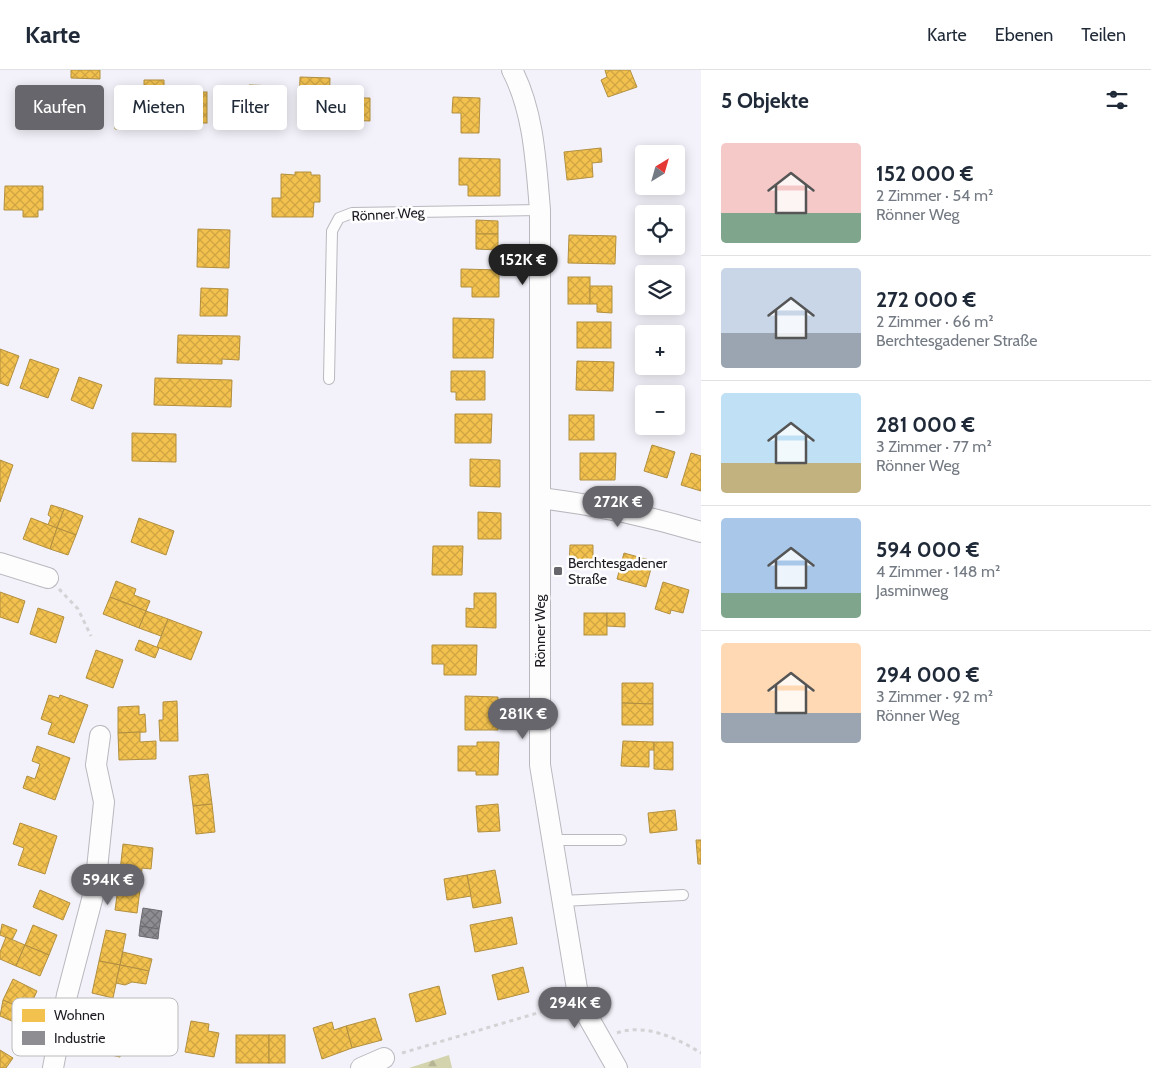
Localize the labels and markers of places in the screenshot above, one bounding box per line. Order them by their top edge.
pin: 152K € [482,244,564,286]
pin: 272K € [577,486,659,528]
place label: Berchtesgadener Straße [568,554,668,588]
marker: Berchtesgadener Straße [552,565,564,577]
pin: 281K € [482,698,564,740]
pin: 594K € [67,864,149,906]
pin: 294K € [534,986,616,1029]

